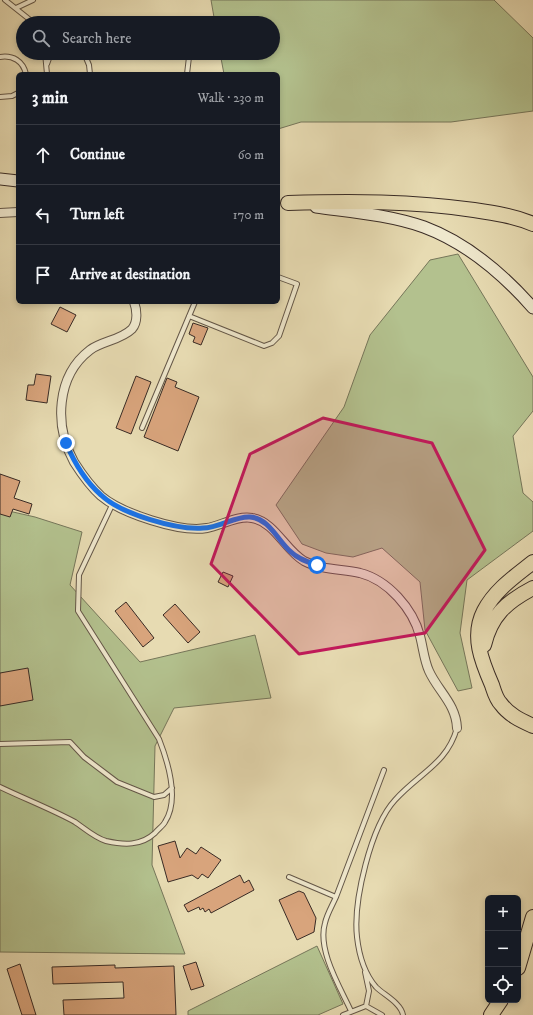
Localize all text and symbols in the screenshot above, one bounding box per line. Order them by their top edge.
search box [16,16,280,60]
icon: search [30,27,52,49]
text: Search here [62,29,131,48]
text: 3 min [32,87,68,109]
text: Walk · 230 m [198,90,264,106]
icon: ahead [32,144,54,166]
text: Continue [70,145,125,164]
text: 60 m [238,147,264,163]
icon: left [32,204,54,226]
text: Turn left [70,205,124,224]
text: 170 m [233,207,264,223]
icon: arrive [32,264,54,286]
text: Arrive at destination [70,265,190,284]
route end [57,434,75,452]
route start [308,556,326,574]
map controls [485,895,521,1003]
button: + [485,895,521,931]
button: − [485,931,521,967]
button: locate [485,967,521,1003]

